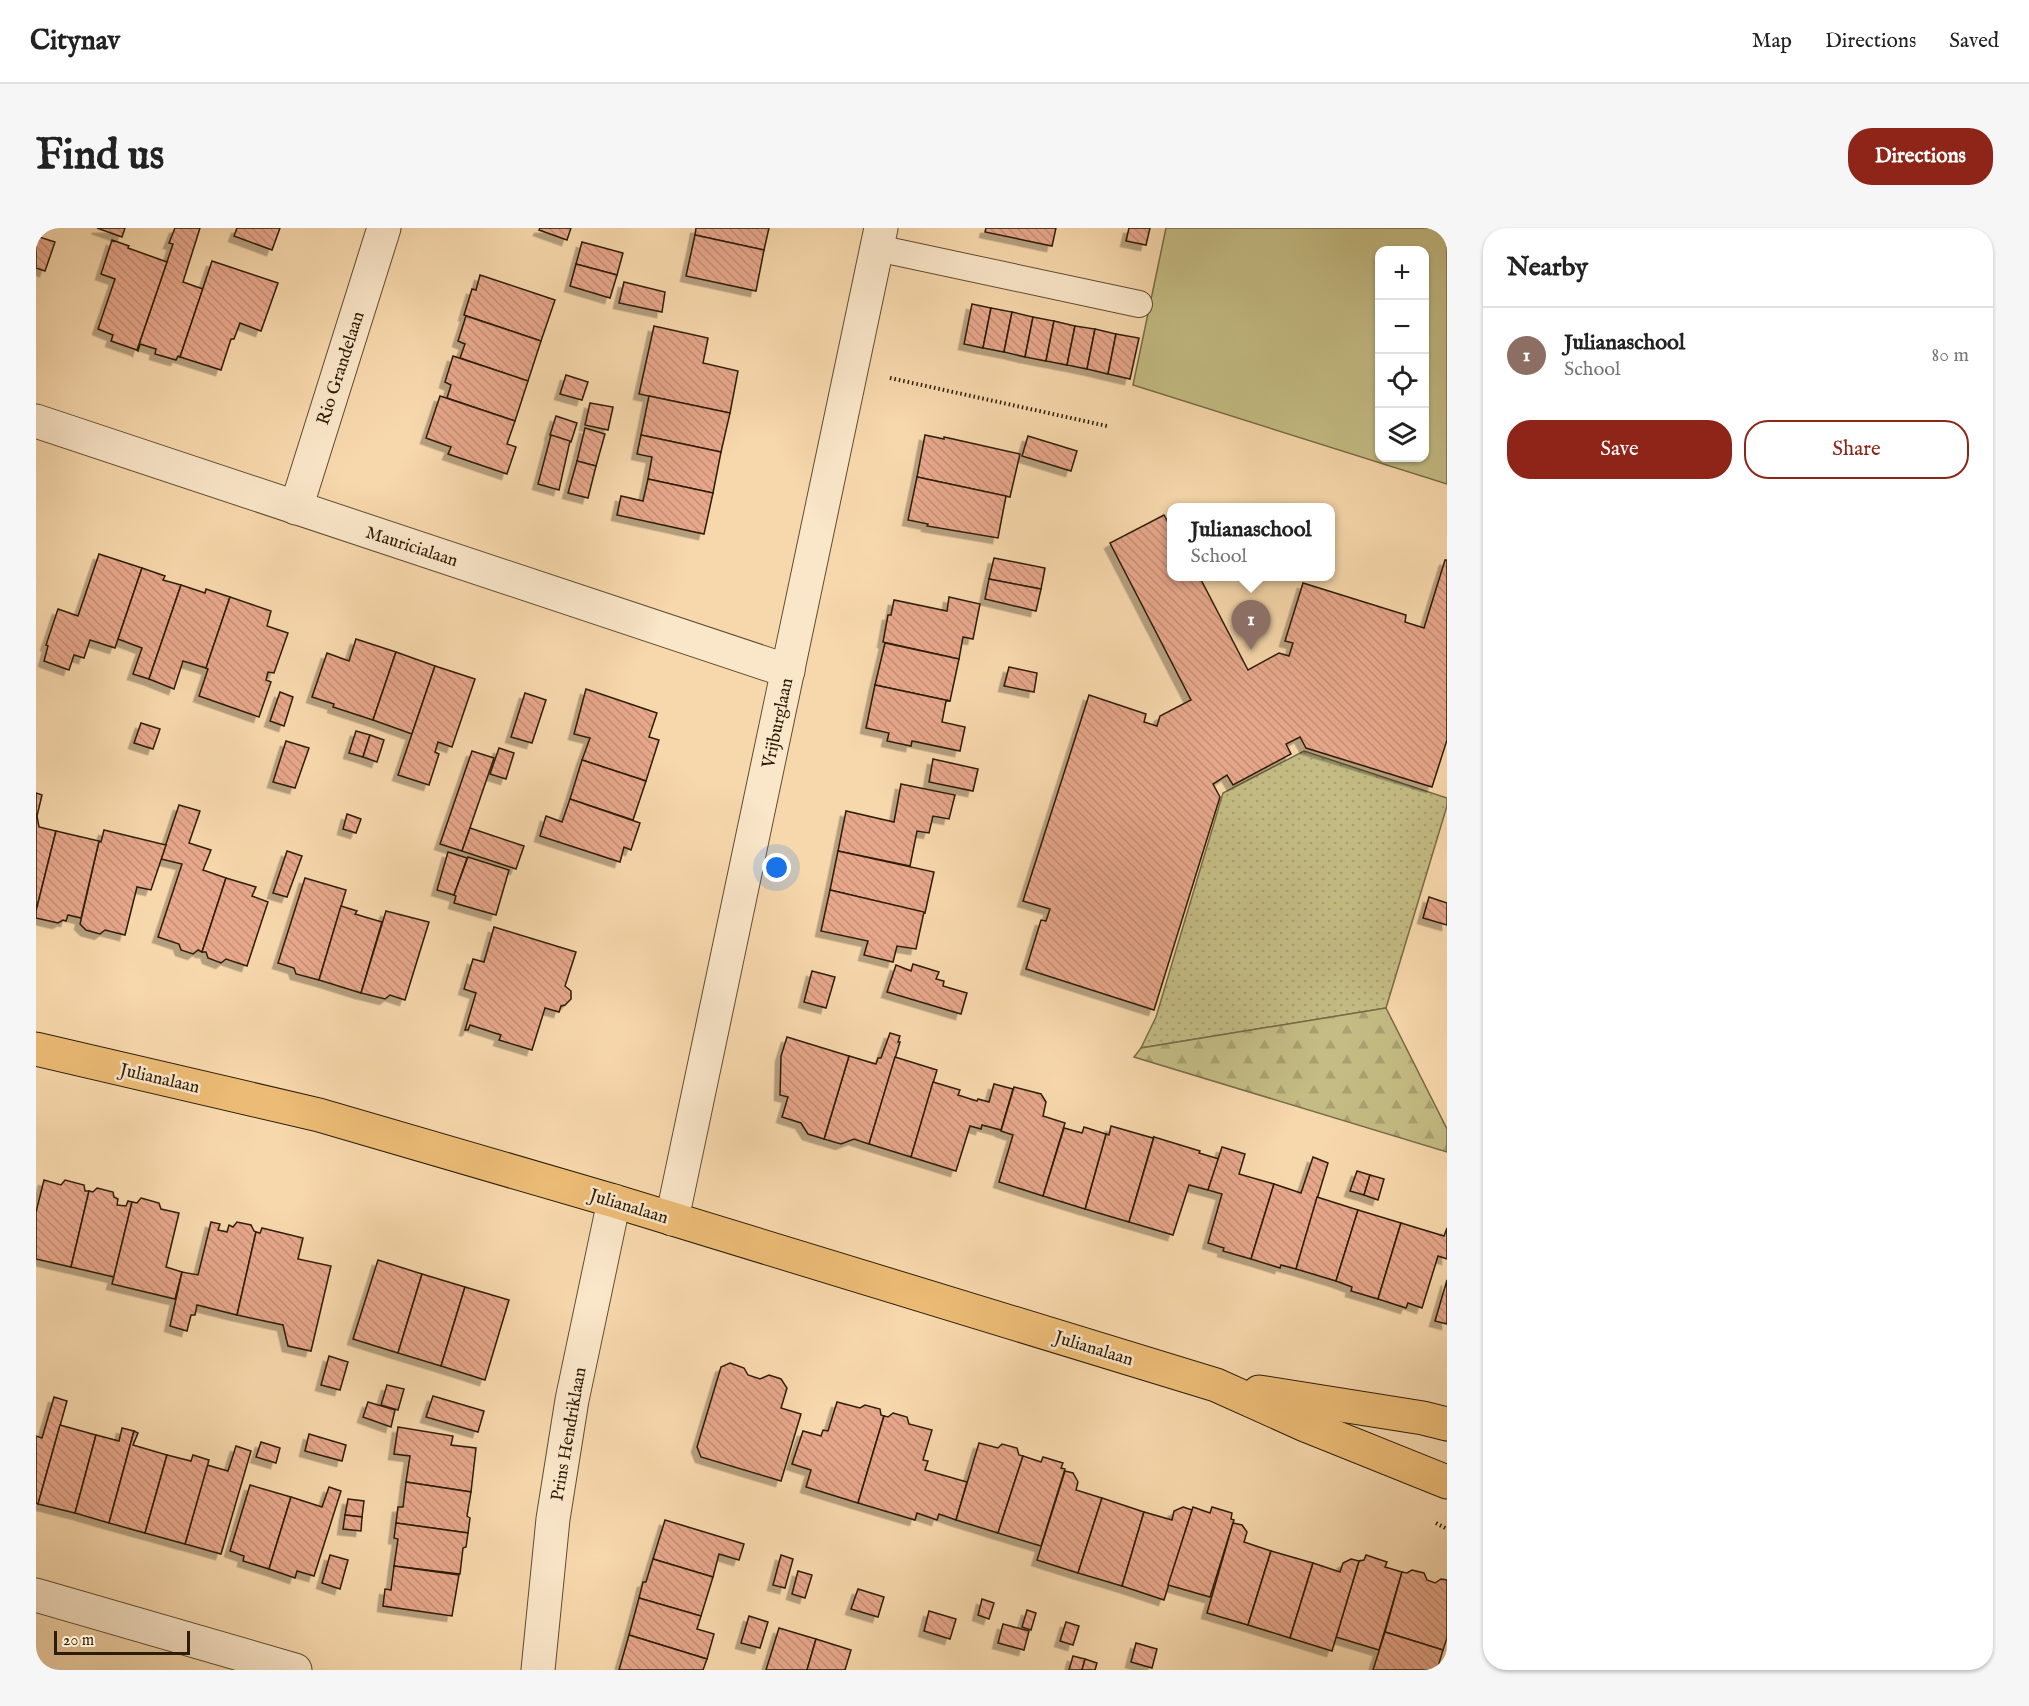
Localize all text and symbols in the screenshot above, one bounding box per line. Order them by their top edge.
text: Citynav [30,24,120,59]
text: Map [1752,28,1792,55]
text: Directions [1825,28,1916,55]
text: Saved [1949,28,1999,55]
button: Directions [1848,128,1993,185]
text: Find us [36,130,164,183]
map controls [1375,246,1429,462]
button: + [1375,246,1429,300]
text: Nearby [1507,251,1588,284]
button: − [1375,300,1429,354]
street label: Rio Grandelaan [312,308,371,428]
text: Julianaschool [1564,329,1685,357]
text: 1 [1523,343,1530,368]
text: 80 m [1932,343,1969,368]
button: locate [1375,354,1429,408]
text: School [1564,357,1620,382]
button: layers [1375,408,1429,462]
button: Save [1507,420,1732,479]
button: Share [1744,420,1969,479]
popup [1167,503,1335,581]
text: Julianaschool [1191,516,1311,544]
street label: Mauricialaan [362,522,461,573]
text: School [1191,544,1247,569]
pin: 1 [1232,600,1270,650]
street label: Vrijburglaan [757,676,799,772]
your location [762,853,791,882]
street label: Julianalaan [116,1059,202,1100]
street label: Julianalaan [584,1184,671,1230]
street label: Julianalaan [1049,1326,1136,1372]
street label: Prins Hendriklaan [546,1365,593,1503]
scale bar [54,1628,190,1656]
text: 20 m [63,1631,94,1651]

